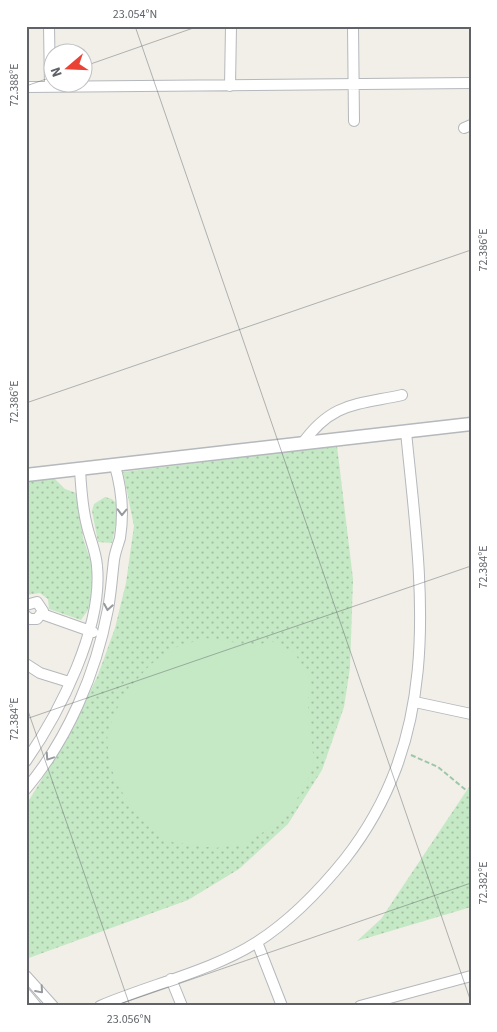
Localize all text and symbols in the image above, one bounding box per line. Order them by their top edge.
text: 23.054°N [113,6,157,23]
north arrow [42,42,92,92]
text: 72.388°E [6,63,23,107]
text: N [46,64,68,80]
text: 72.386°E [475,228,492,272]
text: 72.386°E [6,380,23,424]
one-way arrow [117,509,127,517]
text: 72.384°E [475,545,492,589]
one-way arrow [104,602,114,611]
text: 72.384°E [6,697,23,741]
one-way arrow [46,751,55,760]
text: 72.382°E [475,861,492,905]
one-way arrow [34,985,43,994]
text: 23.056°N [107,1011,151,1028]

